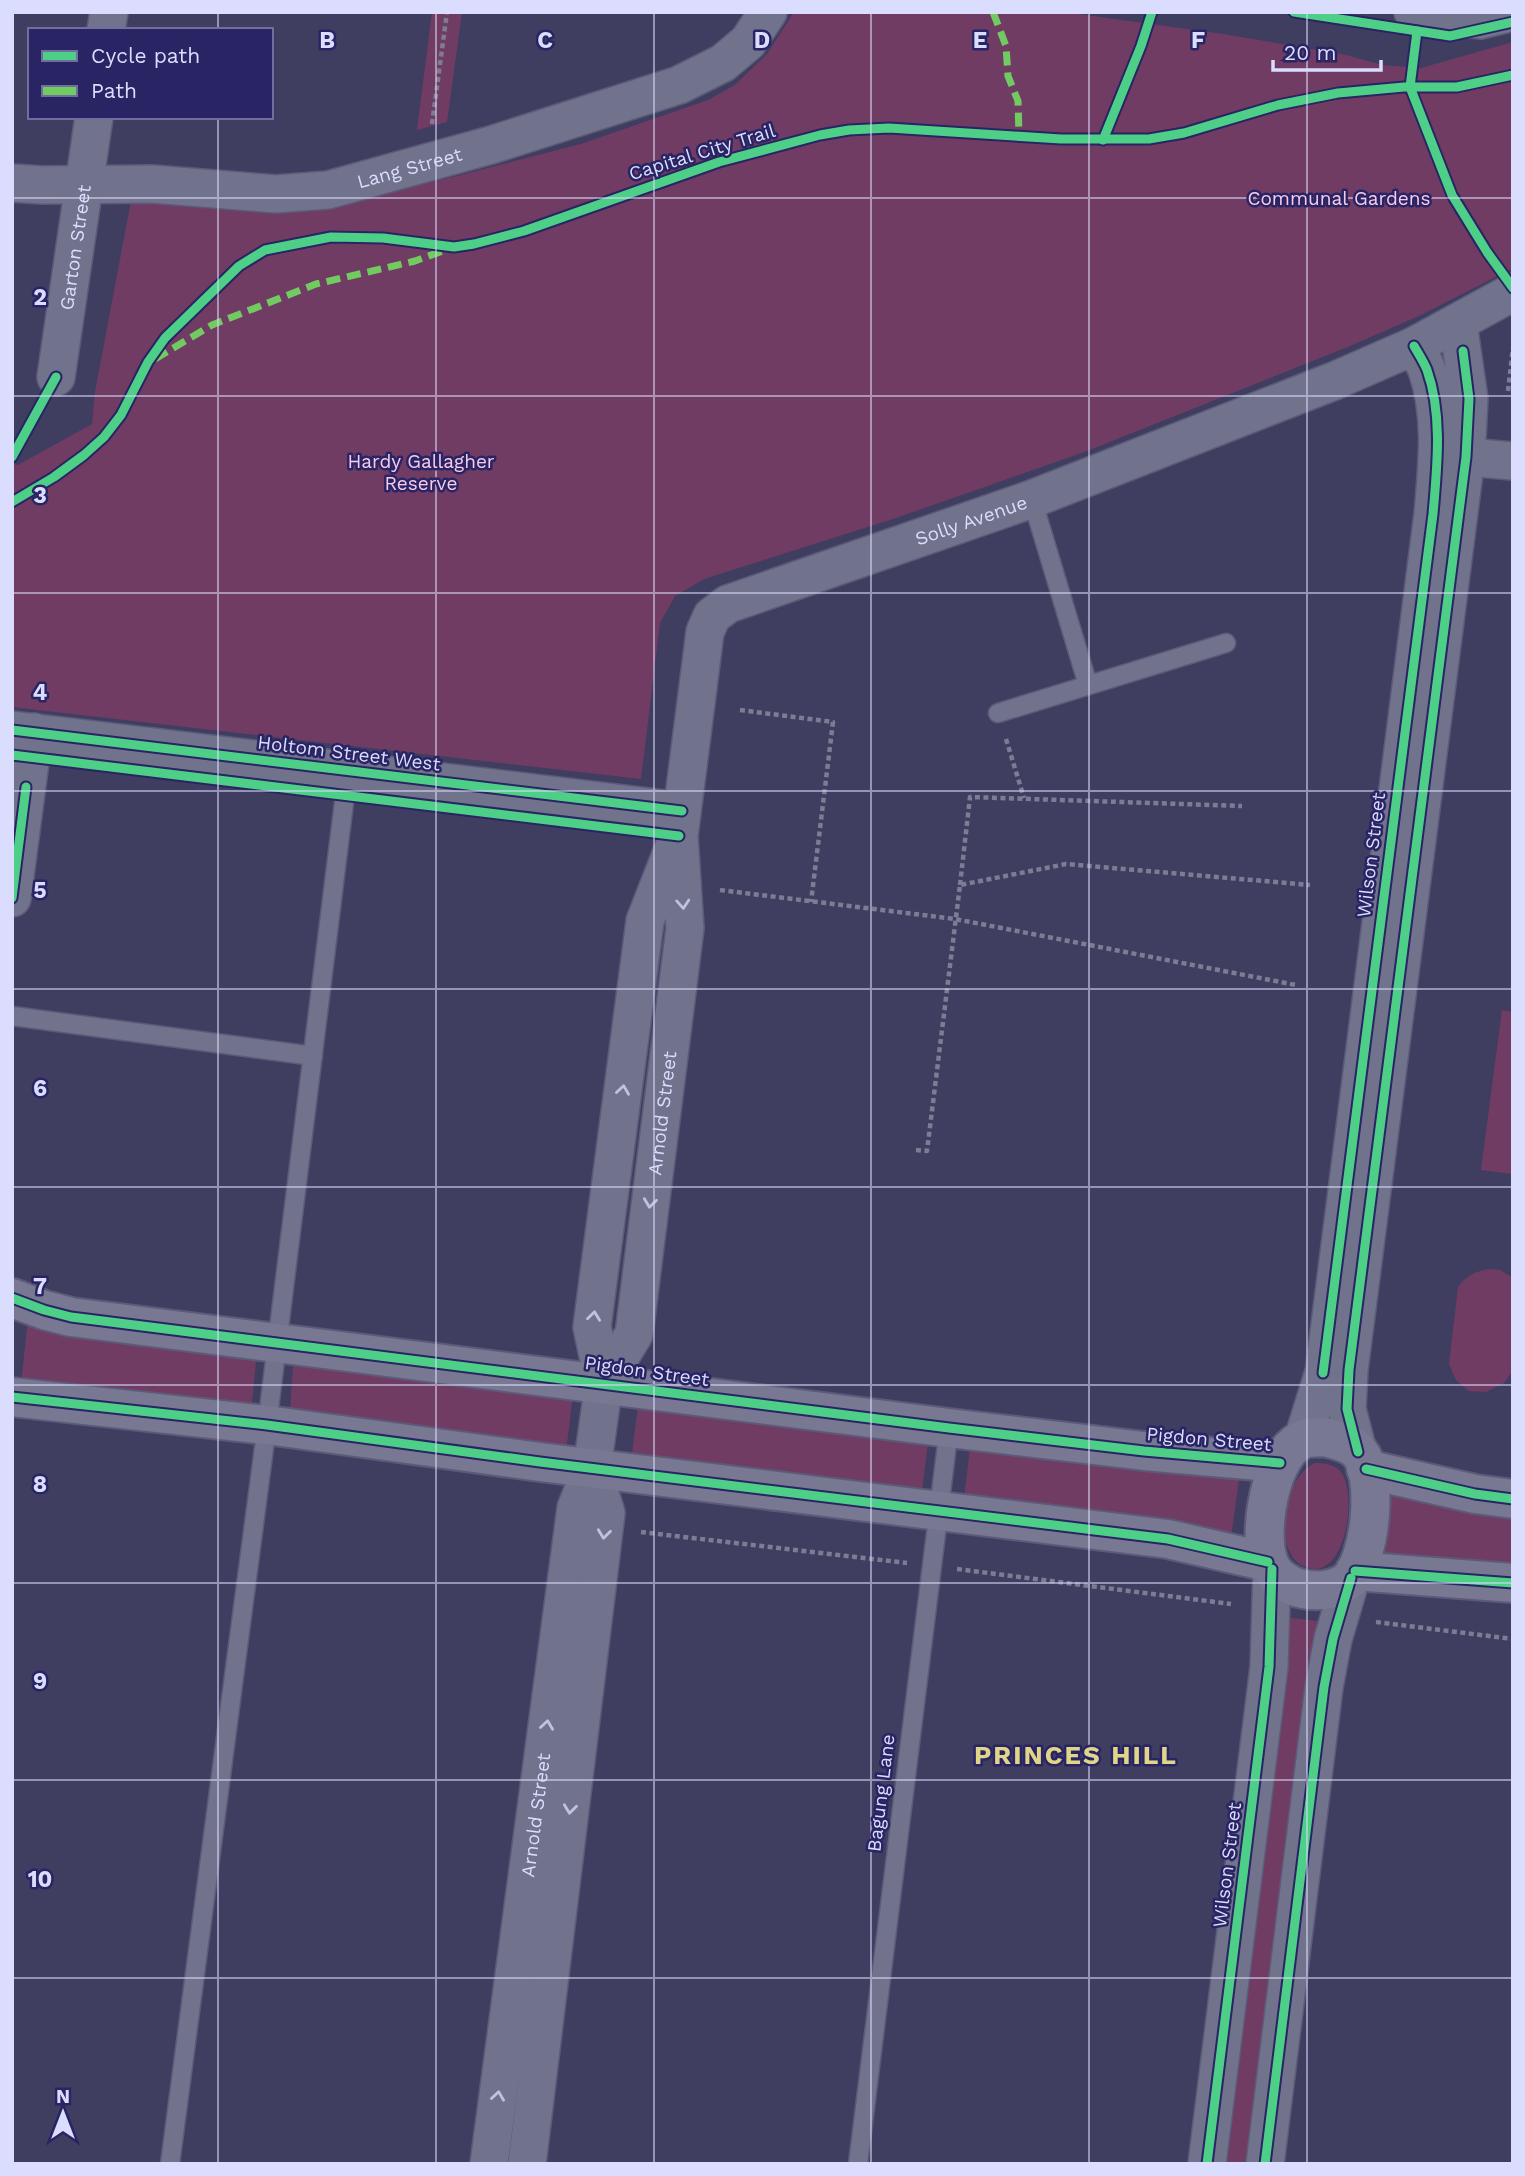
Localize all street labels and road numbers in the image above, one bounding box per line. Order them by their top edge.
street label: Capital City Trail [626,119,778,185]
street label: Lang Street [354,142,464,193]
street label: Garton Street [54,183,95,312]
street label: Solly Avenue [912,490,1030,550]
street label: Holtom Street West [256,730,442,776]
street label: Wilson Street [1352,791,1390,919]
street label: Arnold Street [643,1050,681,1177]
street label: Pigdon Street [583,1351,711,1391]
street label: Pigdon Street [1145,1422,1273,1456]
street label: Bagung Lane [862,1733,900,1853]
street label: Arnold Street [516,1752,555,1879]
street label: Wilson Street [1208,1801,1246,1929]

